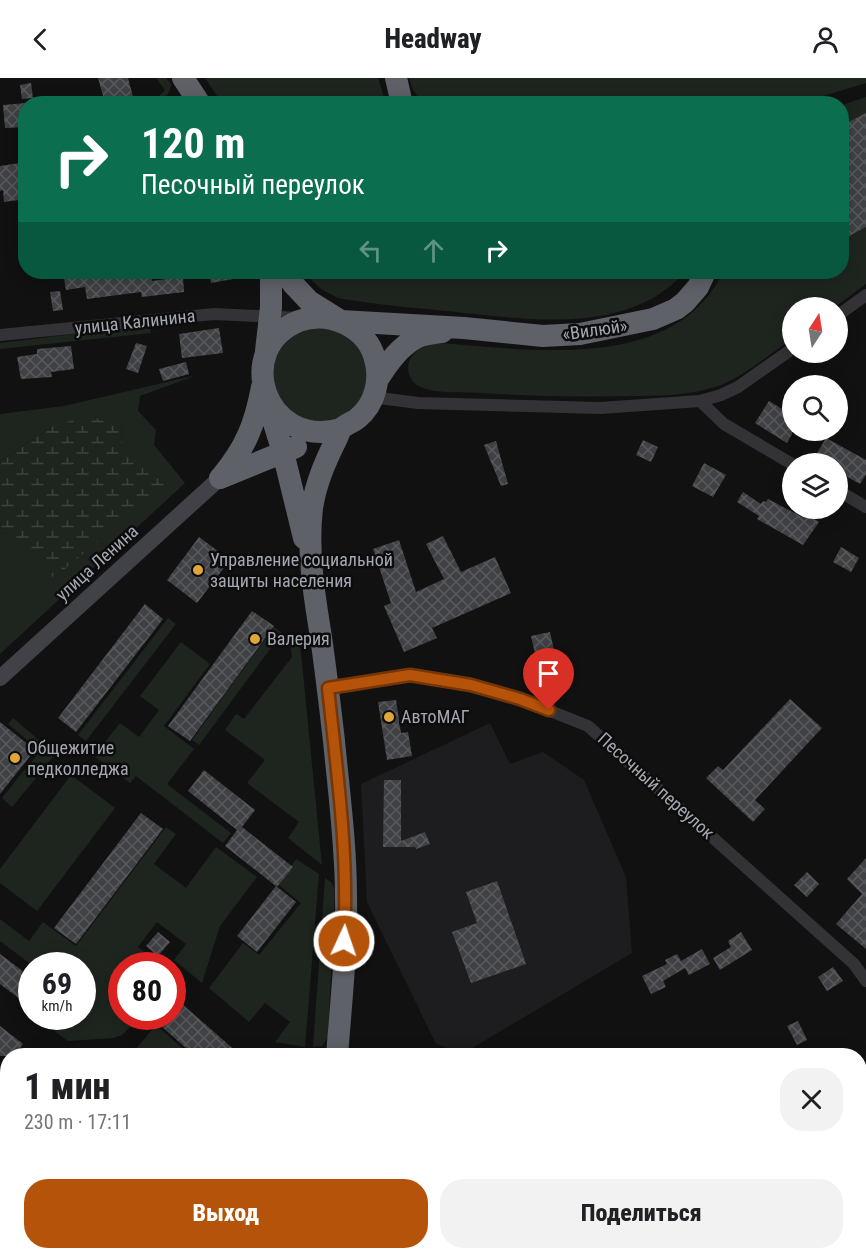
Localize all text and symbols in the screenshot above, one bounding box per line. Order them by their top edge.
icon: back [24,23,57,56]
text: Headway [384,23,482,55]
icon: person [809,23,842,56]
text: 120 m [141,119,246,168]
icon: right [42,120,120,198]
text: Песочный переулок [141,169,365,201]
icon: left [354,234,387,267]
icon: ahead [417,234,450,267]
icon: right [480,234,513,267]
north arrow [782,297,848,363]
map controls [782,297,848,519]
street label: улица Калинина [74,305,196,338]
street label: «Вилюй» [561,315,629,344]
button: search [782,375,848,441]
button: layers [782,453,848,519]
street label: улица Ленина [51,520,142,605]
place label: Управление социальной защиты населения [210,549,393,591]
marker: Управление социальной защиты населения [191,563,205,577]
place label: Валерия [267,628,330,649]
marker: Валерия [248,632,262,646]
pin [523,648,574,710]
icon: arrive [532,657,565,690]
place label: АвтоМАГ [401,706,470,727]
marker: АвтоМАГ [382,710,396,724]
street label: Песочный переулок [594,728,719,844]
place label: Общежитие педколледжа [27,737,129,779]
marker: Общежитие педколледжа [8,751,22,765]
position arrow [312,909,376,973]
speed limit sign: 80 [108,952,186,1030]
text: 69 [42,966,72,1001]
text: km/h [42,997,72,1015]
text: 1 мин [24,1066,110,1108]
button: close [780,1068,843,1131]
text: 230 m · 17:11 [24,1110,131,1134]
button: Выход [24,1179,428,1248]
button: Поделиться [440,1179,843,1248]

